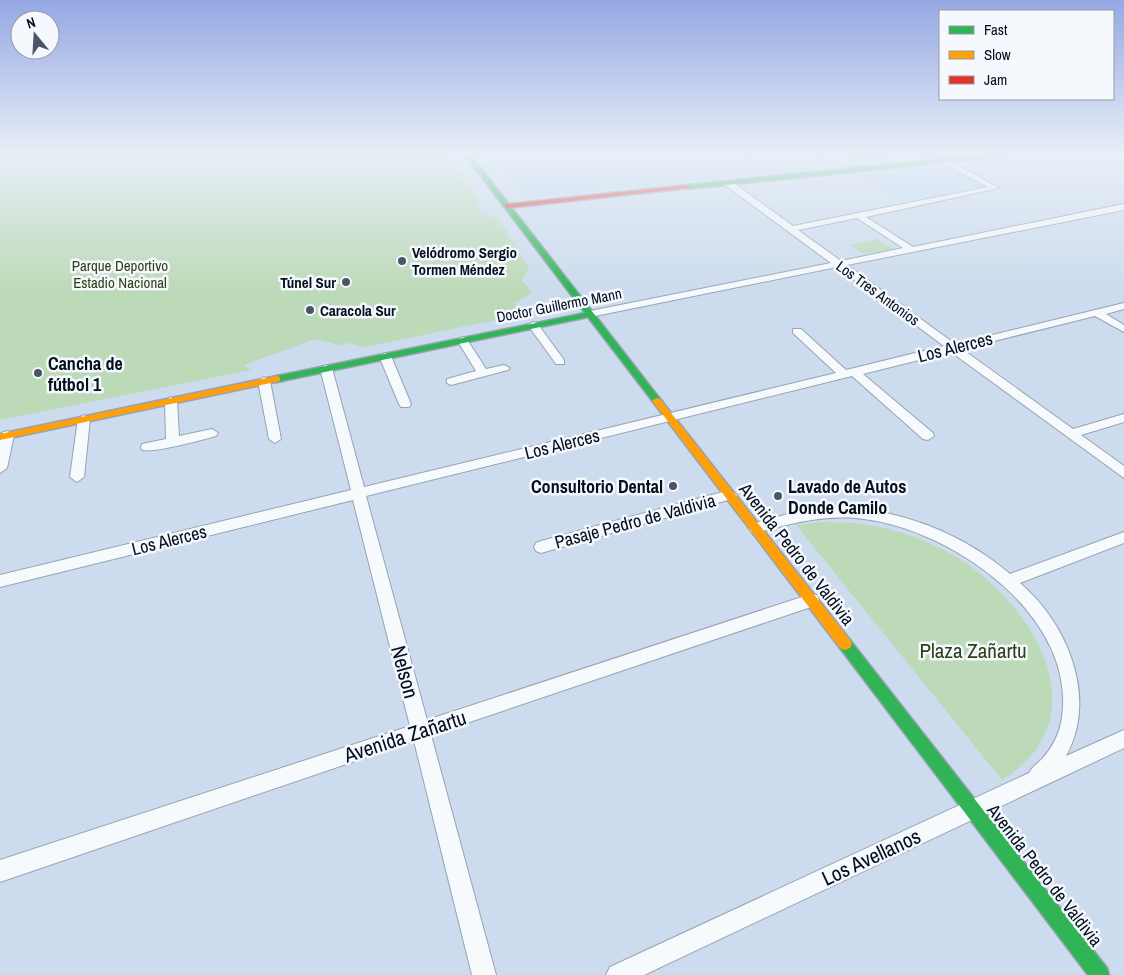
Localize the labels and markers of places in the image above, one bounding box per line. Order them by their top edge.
place label: Velódromo Sergio Tormen Méndez [412,242,517,280]
marker: Velódromo Sergio Tormen Méndez [396,255,408,267]
place label: Túnel Sur [280,272,336,293]
marker: Túnel Sur [340,276,352,288]
place label: Caracola Sur [320,300,396,321]
marker: Caracola Sur [304,304,316,316]
place label: Cancha de fútbol 1 [48,351,123,397]
marker: Cancha de fútbol 1 [32,367,44,379]
place label: Consultorio Dental [531,474,663,499]
place label: Lavado de Autos Donde Camilo [788,474,906,520]
marker: Consultorio Dental [667,480,679,492]
marker: Lavado de Autos Donde Camilo [772,490,784,502]

